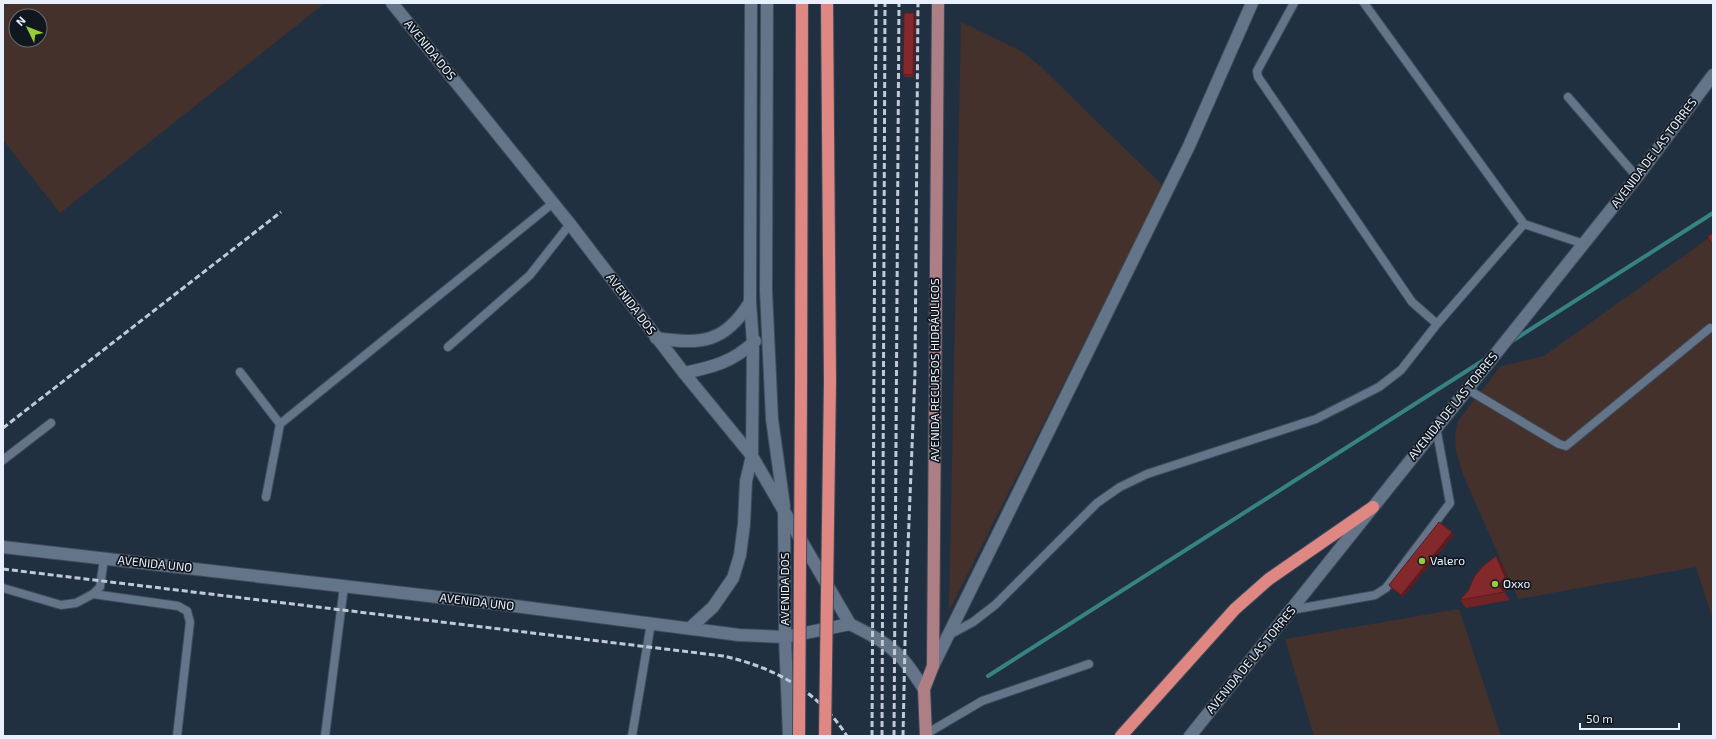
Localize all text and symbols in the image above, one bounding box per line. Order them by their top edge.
north arrow [8,8,48,48]
text: N [13,13,28,28]
street label: AVENIDA DOS [402,17,459,82]
street label: AVENIDA DE LAS TORRES [1607,95,1699,210]
street label: AVENIDA DOS [604,270,660,337]
street label: AVENIDA RECURSOS HIDRÁULICOS [927,278,941,462]
street label: AVENIDA DE LAS TORRES [1405,349,1500,462]
street label: AVENIDA UNO [117,552,193,574]
street label: AVENIDA DOS [777,552,791,626]
place label: Valero [1430,553,1465,567]
marker: Valero [1417,556,1427,566]
place label: Oxxo [1503,576,1531,590]
marker: Oxxo [1490,579,1500,589]
street label: AVENIDA UNO [439,589,515,613]
street label: AVENIDA DE LAS TORRES [1203,603,1298,716]
scale bar [1580,705,1679,731]
text: 50 m [1586,711,1613,725]

